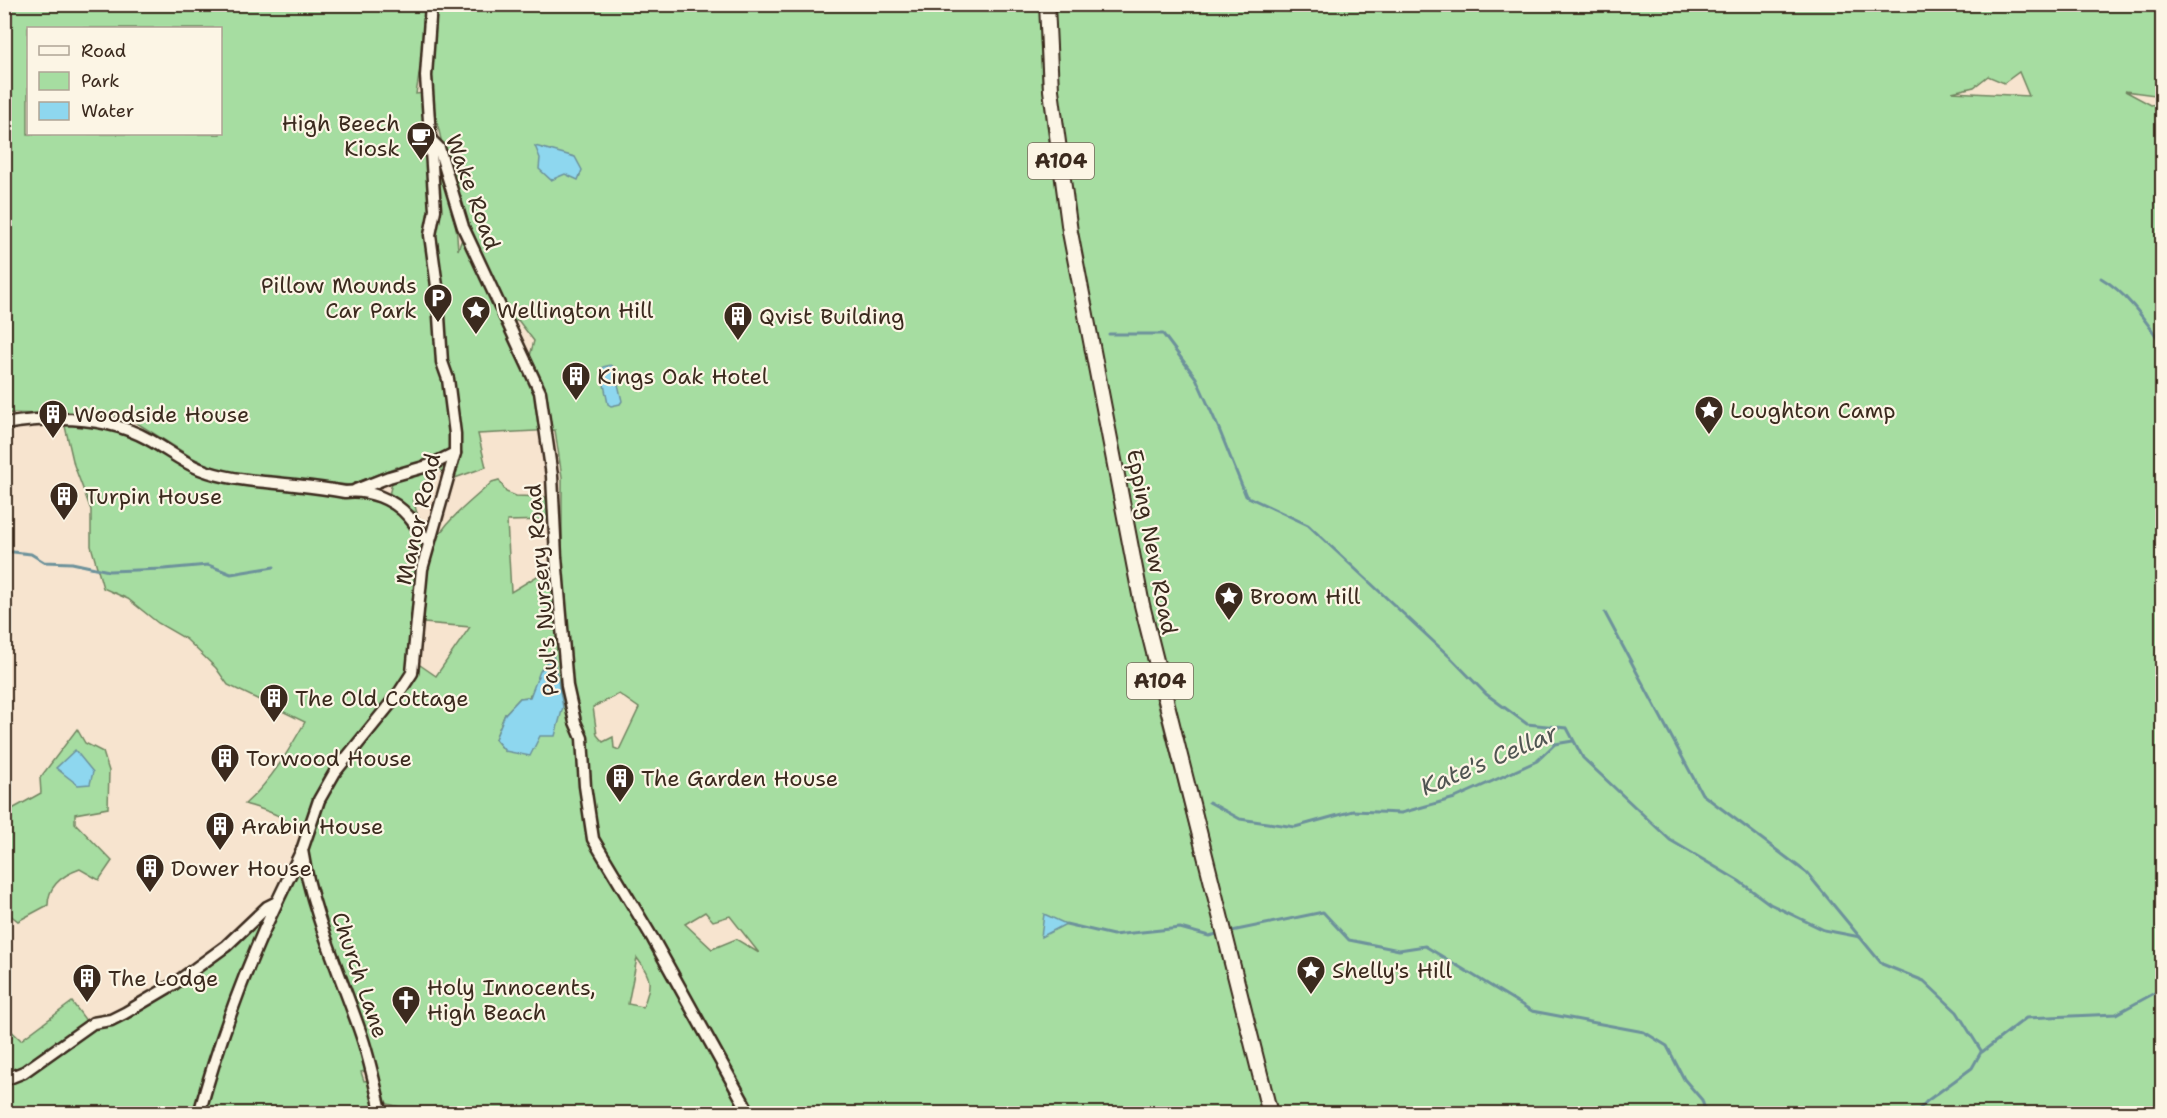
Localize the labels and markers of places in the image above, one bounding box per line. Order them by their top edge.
place label: High Beech Kiosk [282,109,400,163]
cafe icon: High Beech Kiosk [405,120,437,162]
place label: Pillow Mounds Car Park [261,271,417,325]
parking icon: Pillow Mounds Car Park [422,282,454,324]
place icon: Wellington Hill [460,294,492,336]
place label: Wellington Hill [497,296,654,325]
building icon: Qvist Building [722,300,754,342]
place label: Qvist Building [759,302,904,331]
building icon: Kings Oak Hotel [560,360,592,402]
place label: Kings Oak Hotel [597,362,769,391]
place icon: Loughton Camp [1693,394,1725,436]
place label: Loughton Camp [1730,396,1896,425]
building icon: Woodside House [37,398,69,440]
place label: Woodside House [74,400,250,429]
building icon: Turpin House [48,480,80,522]
place label: Turpin House [85,482,222,511]
place icon: Broom Hill [1213,580,1245,622]
place label: Broom Hill [1250,582,1361,611]
building icon: The Old Cottage [258,682,290,724]
place label: The Old Cottage [295,684,469,713]
building icon: Torwood House [209,742,241,784]
place label: Torwood House [246,744,412,773]
building icon: The Garden House [604,762,636,804]
place label: The Garden House [641,764,838,793]
building icon: Arabin House [204,810,236,852]
place label: Arabin House [241,812,384,841]
building icon: Dower House [134,852,166,894]
place label: Dower House [171,854,312,883]
place icon: Shelly's Hill [1295,954,1327,996]
place label: Shelly's Hill [1332,956,1452,985]
building icon: The Lodge [71,962,103,1004]
place label: The Lodge [108,964,219,993]
place label: Holy Innocents, High Beach [427,973,596,1027]
church icon: Holy Innocents, High Beach [390,984,422,1026]

